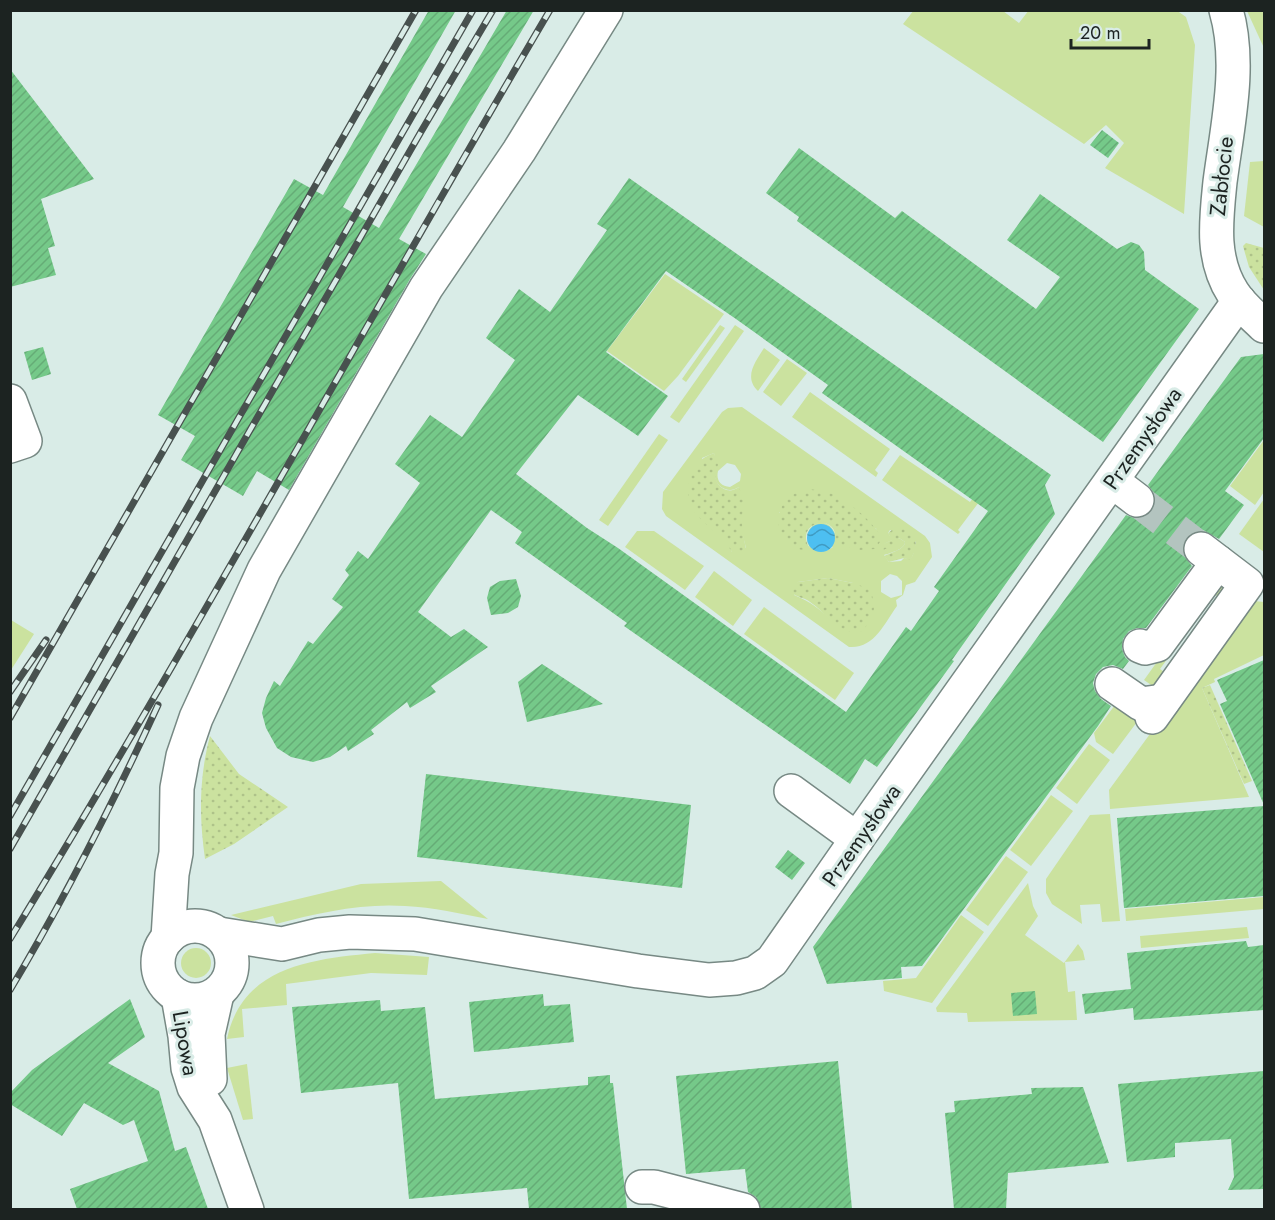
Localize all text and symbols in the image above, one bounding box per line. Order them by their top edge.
scale bar [1071,12,1149,50]
text: 20 m [1080,20,1120,46]
street label: Zabłocie [1201,135,1241,217]
street label: Przemysłowa [1095,380,1189,496]
street label: Przemysłowa [814,777,908,893]
street label: Lipowa [165,1008,207,1078]

